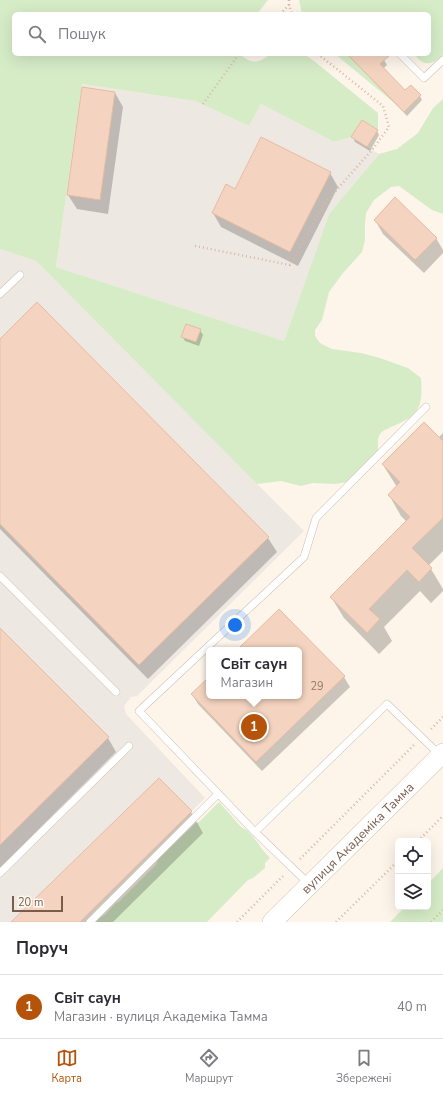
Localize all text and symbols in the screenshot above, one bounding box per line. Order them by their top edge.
search box [12,12,431,56]
icon: search [26,23,48,45]
text: Пошук [58,24,106,44]
your location [225,615,245,635]
popup [206,647,302,699]
text: Світ саун [221,654,287,674]
text: Магазин [221,674,273,692]
house number: 29 [310,679,324,694]
pin: 1 [241,712,267,742]
street label: вулиця Академіка Тамма [298,779,418,898]
map controls [395,838,431,910]
button: locate [395,838,431,874]
button: layers [395,874,431,910]
scale bar [12,894,63,913]
text: 20 m [18,895,43,910]
text: Поруч [16,937,68,960]
text: Світ саун [54,988,121,1008]
text: 1 [25,998,33,1016]
text: 40 m [397,998,427,1016]
text: Магазин · вулиця Академіка Тамма [54,1008,268,1026]
tab: Карта [52,1047,82,1086]
tab: Маршрут [185,1047,233,1086]
tab: Збережені [336,1047,391,1086]

